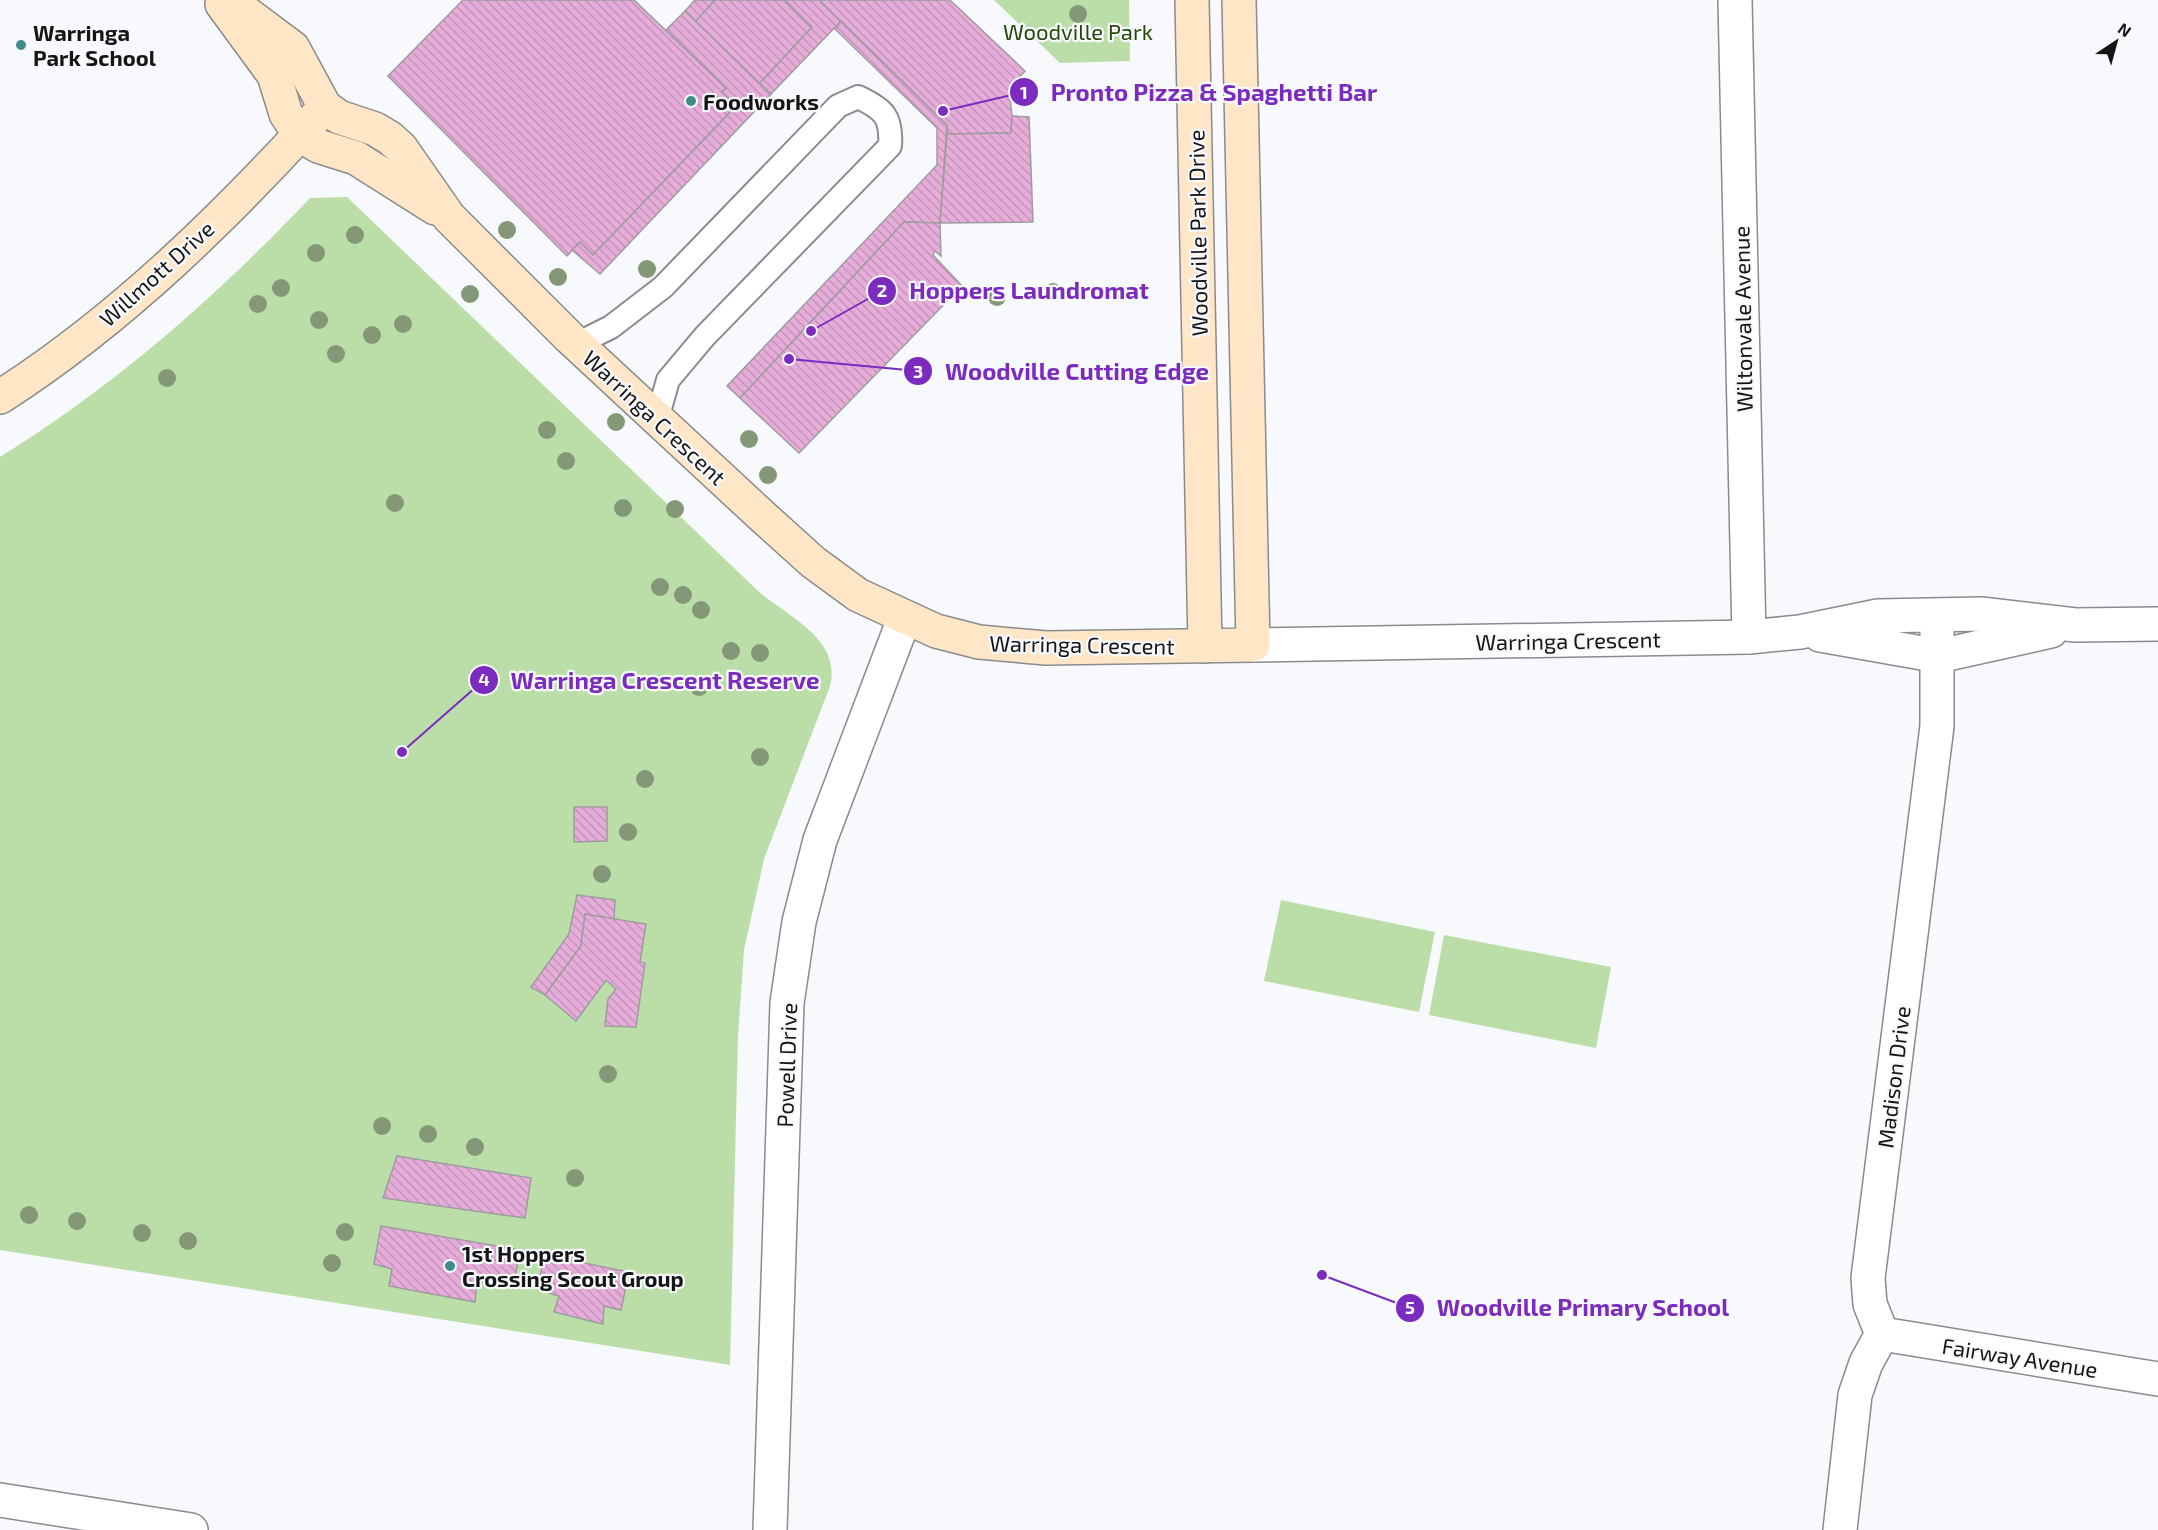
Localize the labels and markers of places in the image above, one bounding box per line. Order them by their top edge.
place label: Warringa Park School [33,19,157,70]
marker: Warringa Park School [14,38,28,52]
callout: Pronto Pizza & Spaghetti Bar [1009,71,1390,113]
place label: Foodworks [703,88,819,114]
marker: Foodworks [684,94,698,108]
callout: Hoppers Laundromat [867,270,1161,312]
callout: Woodville Cutting Edge [903,350,1221,392]
callout: Warringa Crescent Reserve [469,659,832,701]
place label: 1st Hoppers Crossing Scout Group [462,1240,684,1291]
marker: 1st Hoppers Crossing Scout Group [443,1259,457,1273]
callout: Woodville Primary School [1395,1287,1741,1329]

